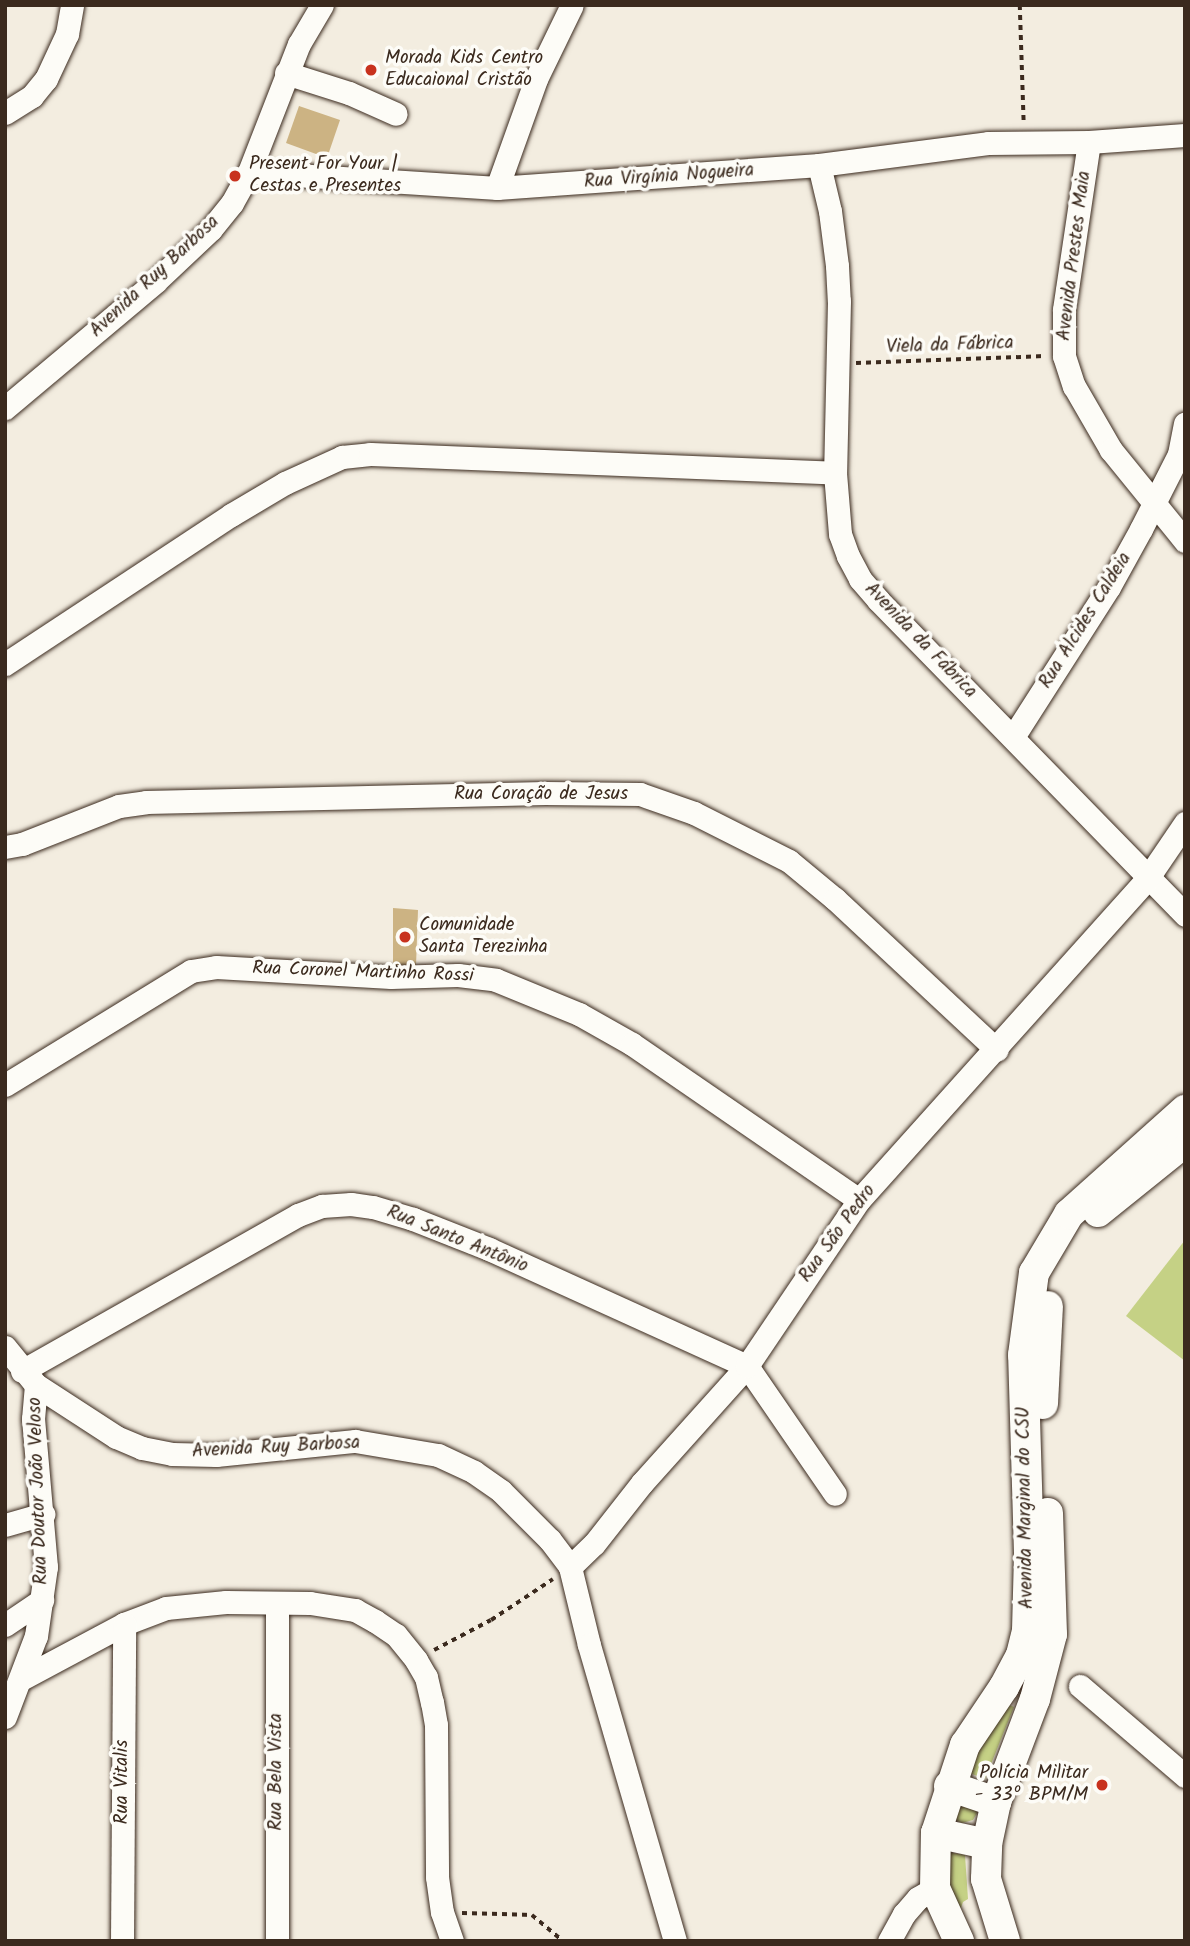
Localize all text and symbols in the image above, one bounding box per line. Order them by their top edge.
place label: Morada Kids Centro Educaional Cristão [385,48,543,92]
marker: Morada Kids Centro Educaional Cristão [363,62,379,78]
place label: Present For Your | Cestas e Presentes [249,154,401,198]
street label: Rua Virgínia Nogueira [583,160,755,194]
marker: Present For Your | Cestas e Presentes [227,168,243,184]
street label: Avenida Prestes Maia [1053,170,1097,342]
street label: Avenida Ruy Barbosa [86,211,224,343]
street label: Viela da Fábrica [886,332,1014,360]
street label: Rua Alcides Caldeia [1035,549,1137,693]
street label: Avenida da Fábrica [859,578,981,704]
street label: Rua Coração de Jesus [454,784,628,806]
place label: Comunidade Santa Terezinha [419,915,548,959]
marker: Comunidade Santa Terezinha [397,929,413,945]
street label: Rua Coronel Martinho Rossi [252,958,474,988]
street label: Rua São Pedro [795,1181,881,1287]
street label: Rua Santo Antônio [383,1201,531,1279]
street label: Rua Doutor João Veloso [24,1397,54,1585]
street label: Avenida Marginal do CSU [1013,1407,1039,1609]
street label: Avenida Ruy Barbosa [191,1432,361,1464]
street label: Rua Bela Vista [266,1713,288,1831]
street label: Rua Vitalis [112,1740,134,1824]
place label: Polícia Militar - 33º BPM/M [975,1763,1088,1807]
marker: Polícia Militar - 33º BPM/M [1094,1777,1110,1793]

